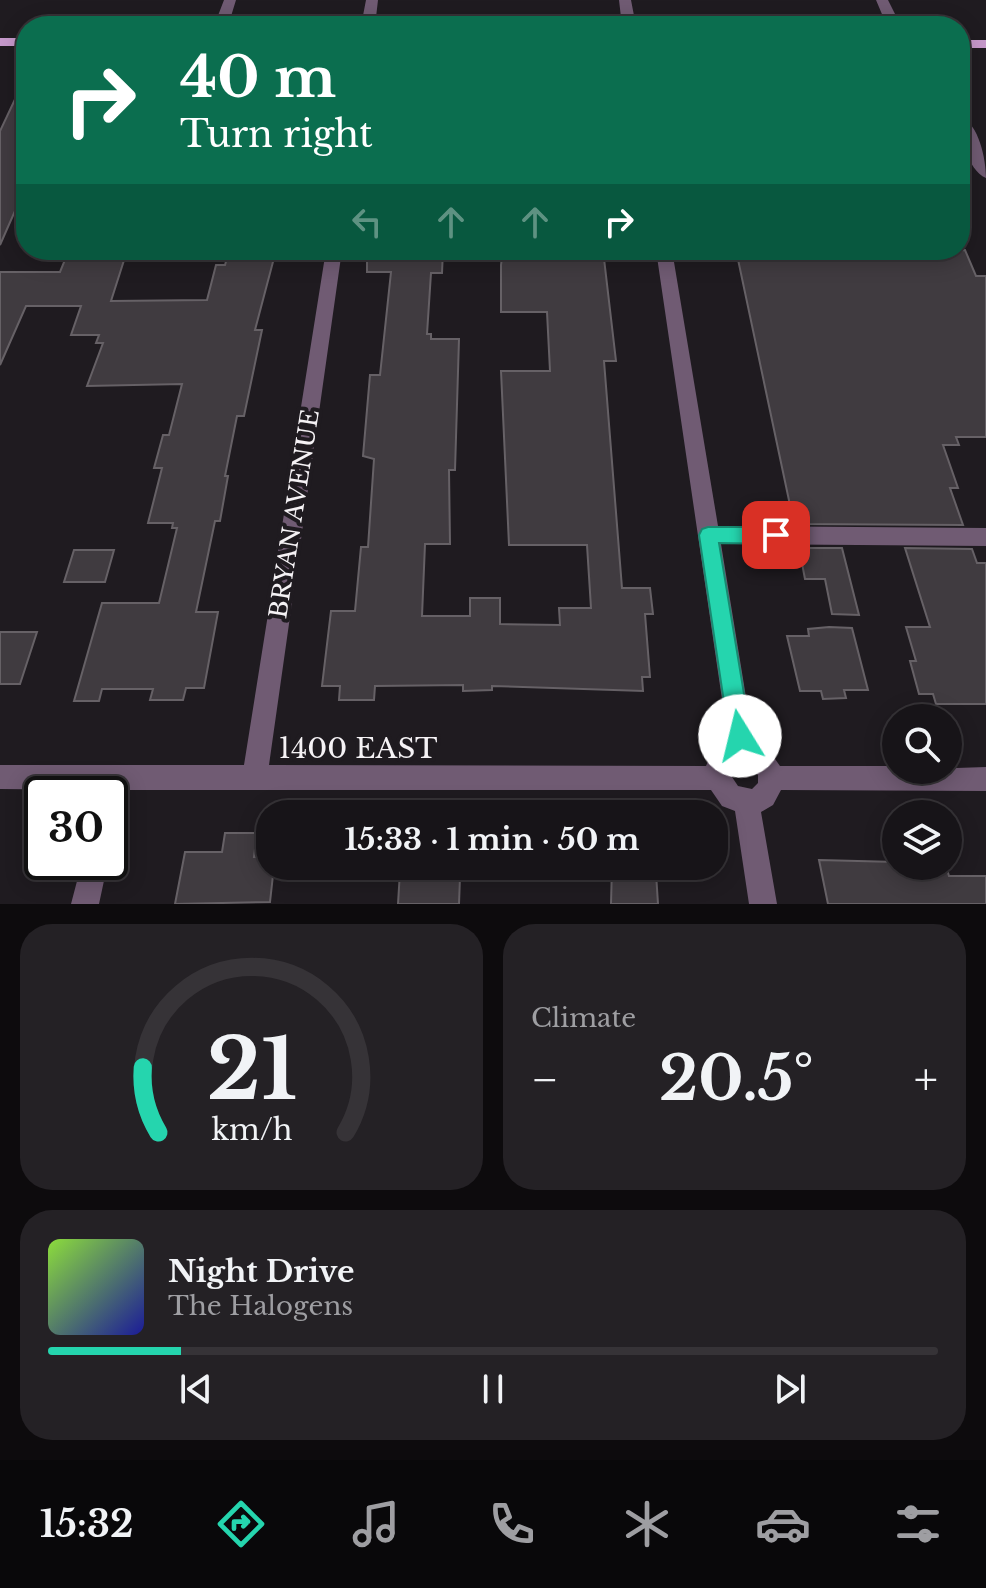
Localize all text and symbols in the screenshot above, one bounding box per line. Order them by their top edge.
text: 40 m [180,43,336,112]
icon: right [48,48,152,152]
text: Turn right [180,112,373,157]
icon: left [345,200,389,244]
icon: ahead [429,200,473,244]
icon: ahead [513,200,557,244]
icon: right [597,200,641,244]
street label: BRYAN AVENUE [263,408,325,620]
pin [742,501,810,569]
icon: arrive [754,513,798,557]
position arrow [698,694,782,778]
map controls [882,704,962,880]
button: search [882,704,962,784]
street label: 1400 EAST [278,731,438,766]
speed limit sign: 30 [24,776,128,880]
button: layers [882,800,962,880]
text: 15:33 · 1 min · 50 m [345,821,640,858]
text: Climate [531,1002,636,1034]
text: 21 [206,1018,297,1121]
text: 20.5° [659,1042,814,1116]
text: − [531,1052,559,1107]
text: + [914,1052,938,1107]
text: km/h [211,1112,292,1148]
text: Night Drive [168,1253,354,1290]
text: The Halogens [168,1290,353,1322]
icon: previous [174,1367,218,1411]
icon: pause [471,1367,515,1411]
icon: next [768,1367,812,1411]
icon: directions [213,1496,269,1552]
icon: music [348,1496,404,1552]
icon: phone [484,1496,540,1552]
icon: climate [619,1496,675,1552]
icon: car [755,1496,811,1552]
icon: filters [890,1496,946,1552]
text: 15:32 [40,1502,133,1547]

